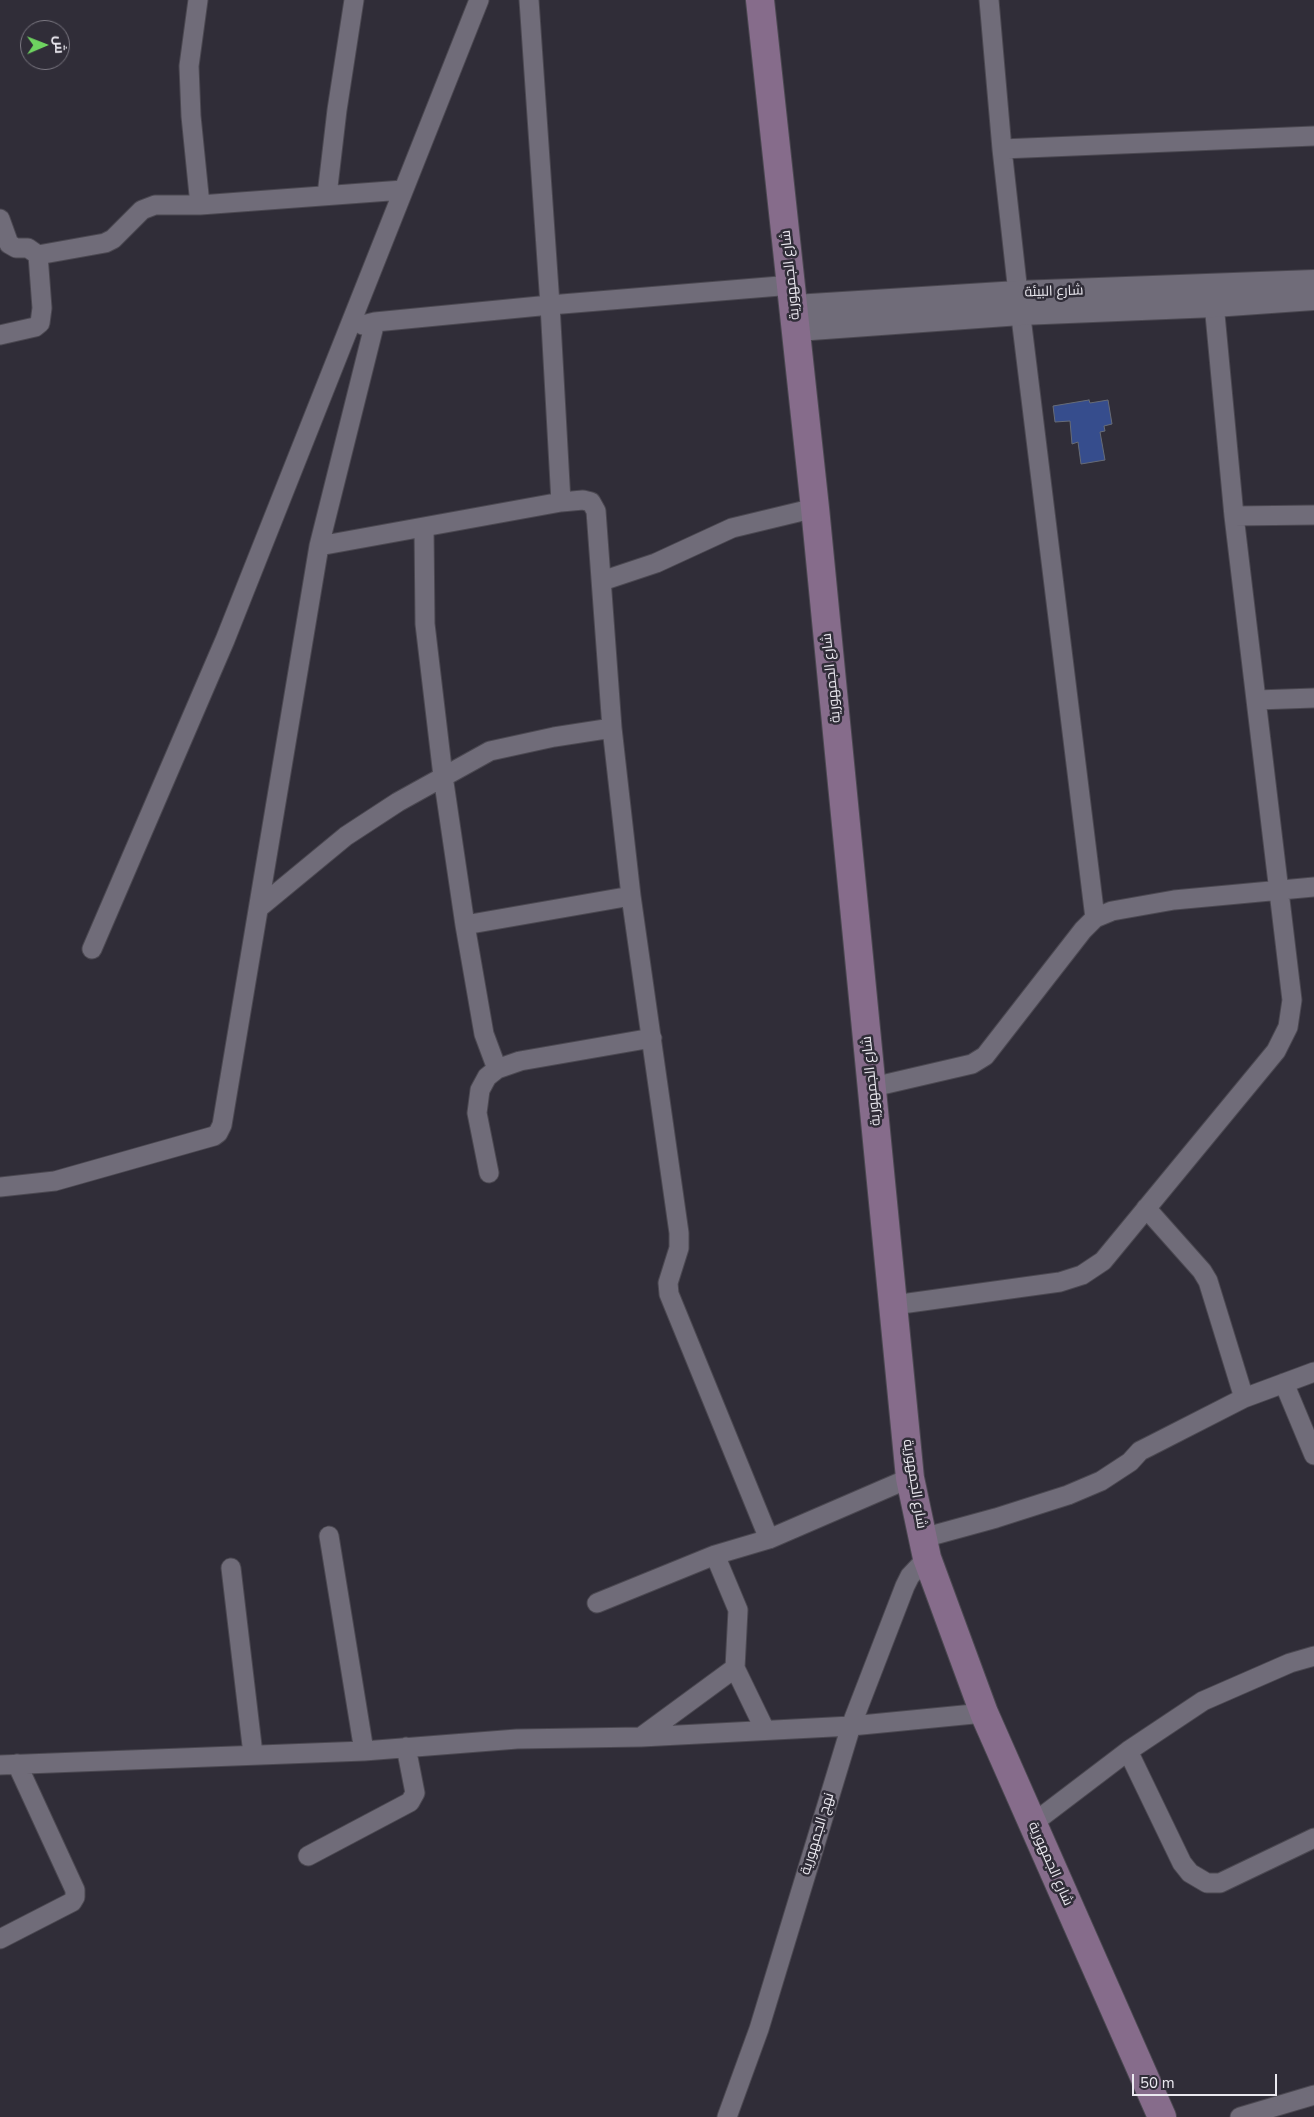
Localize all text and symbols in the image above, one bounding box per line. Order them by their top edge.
north arrow [20,20,70,70]
text: ش [50,36,69,54]
street label: شارع الجمهورية [778,229,804,321]
street label: شارع البيئة [1024,283,1084,301]
street label: شارع الجمهورية [819,632,845,724]
street label: شارع الجمهورية [859,1035,885,1127]
street label: شارع الجمهورية [899,1438,929,1530]
street label: نهج الجمهورية [798,1791,838,1877]
street label: شارع الجمهورية [1024,1819,1076,1909]
scale bar [1134,2064,1279,2096]
text: 50 m [1140,2073,1175,2093]

